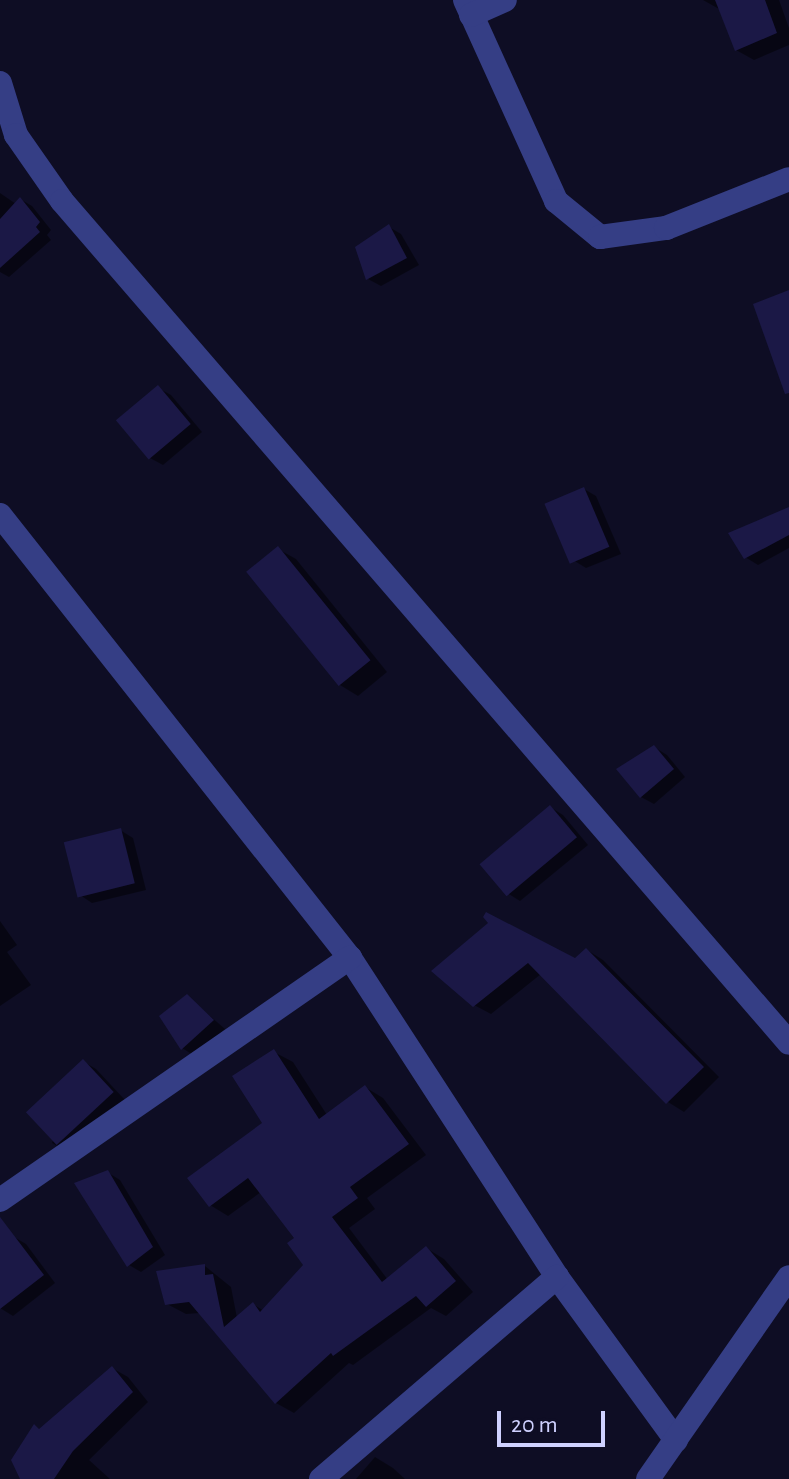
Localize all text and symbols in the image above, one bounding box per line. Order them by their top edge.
scale bar [501,1395,609,1445]
text: 20 m [511,1413,558,1437]

